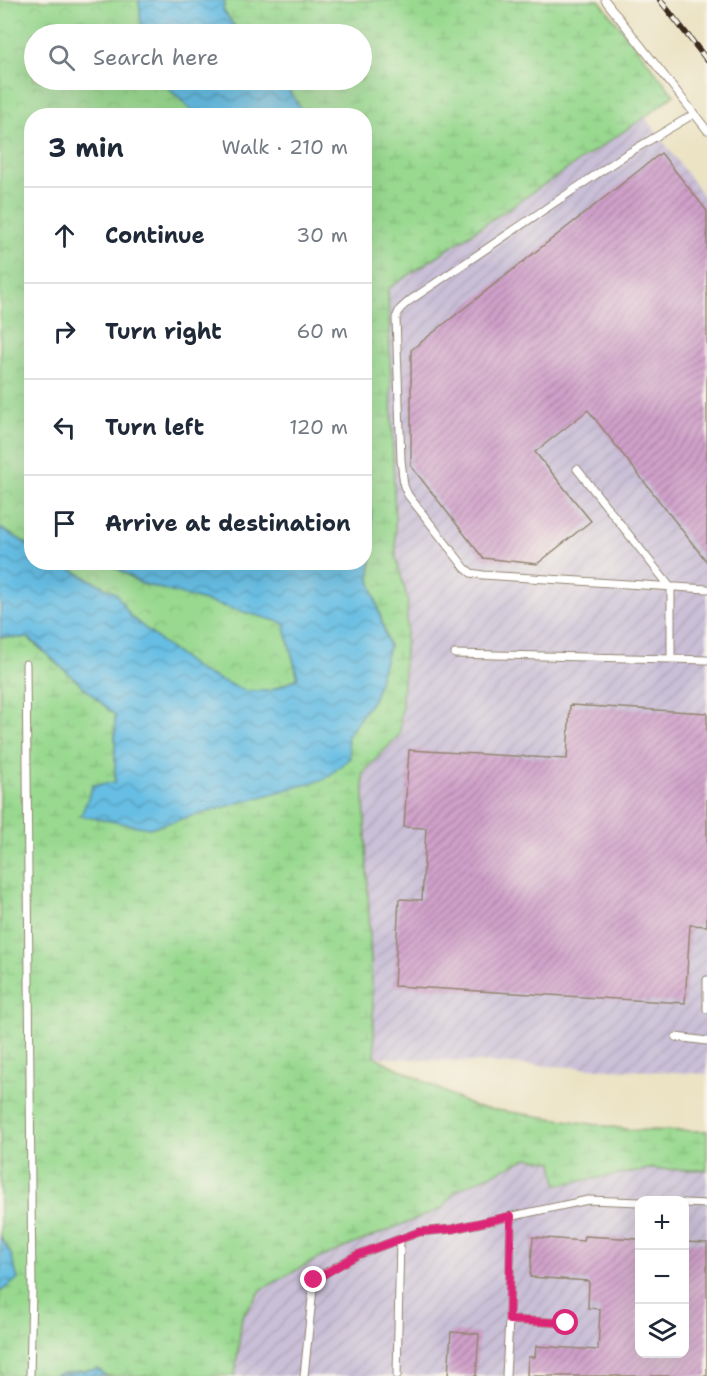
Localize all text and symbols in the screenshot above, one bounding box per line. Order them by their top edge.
search box [24,24,372,90]
icon: search [45,41,78,74]
text: Search here [93,43,219,72]
text: 3 min [48,130,124,165]
text: Walk · 210 m [222,134,348,160]
icon: ahead [48,219,81,252]
text: Continue [105,221,205,250]
text: 30 m [296,222,348,248]
icon: right [48,315,81,348]
text: Turn right [105,317,222,346]
text: 60 m [296,318,348,344]
icon: left [48,411,81,444]
text: Turn left [105,413,204,442]
text: 120 m [289,414,348,440]
icon: arrive [48,507,81,540]
text: Arrive at destination [105,509,351,538]
map controls [635,1196,689,1358]
button: + [635,1196,689,1250]
button: − [635,1250,689,1304]
route end [300,1266,326,1292]
button: layers [635,1304,689,1358]
route start [552,1309,578,1335]

